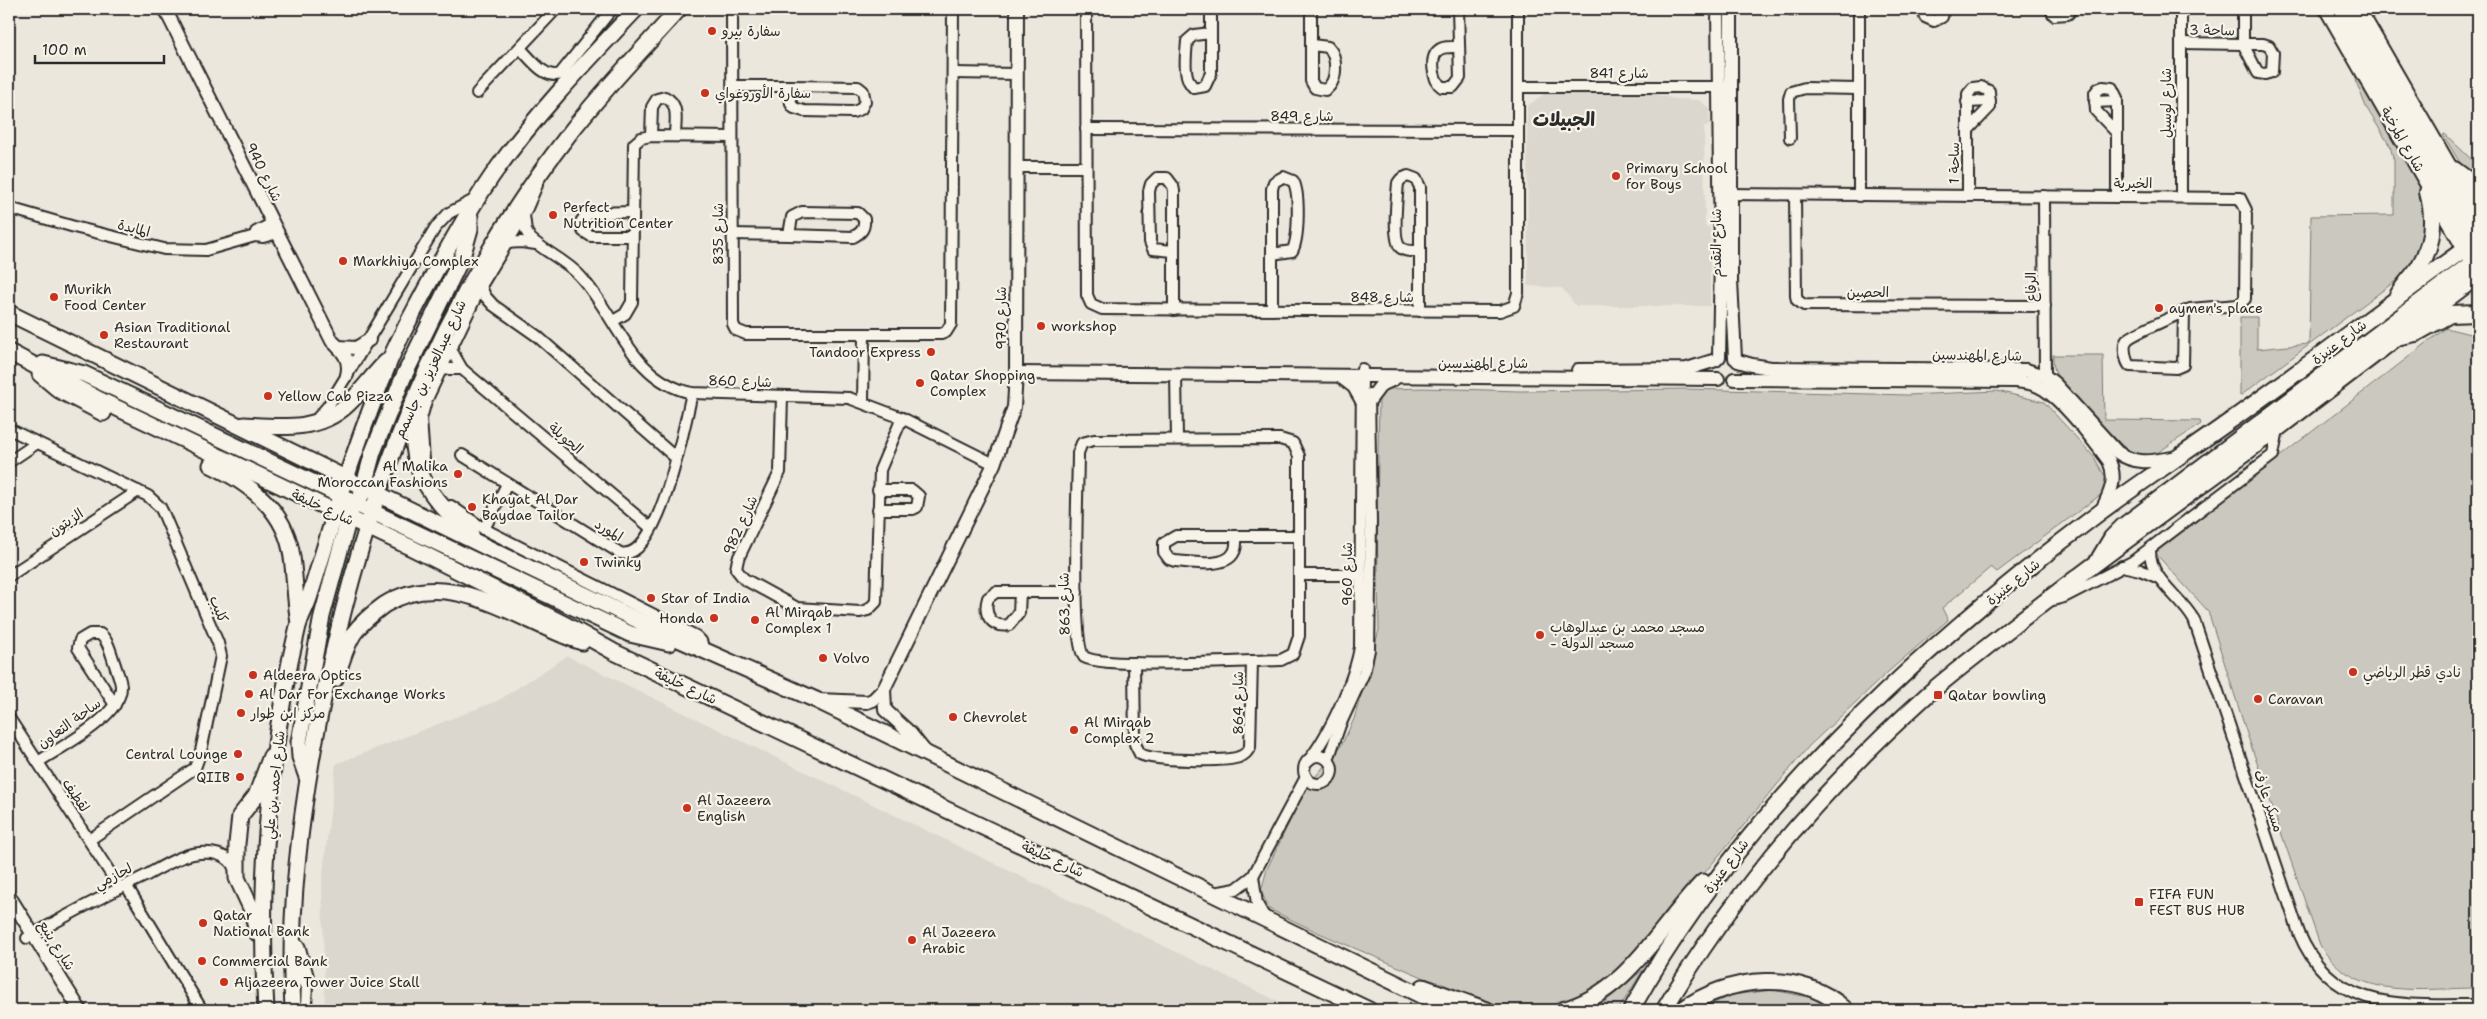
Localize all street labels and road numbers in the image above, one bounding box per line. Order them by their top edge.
street label: ساحة 3 [2189,21,2235,39]
street label: شارع 841 [1589,64,1649,83]
street label: شارع لوسيل [2157,68,2176,138]
street label: شارع المرخية [2376,103,2429,175]
street label: شارع 849 [1270,107,1334,126]
street label: شارع 940 [241,139,286,205]
street label: ساحة 1 [1945,142,1963,184]
street label: الخيرية [2114,174,2152,192]
street label: شارع 835 [709,203,728,265]
street label: شارع التقدم [1707,208,1728,278]
street label: المايدة [116,215,152,241]
street label: الرفاع [2022,272,2042,302]
street label: الحصين [1847,283,1889,301]
street label: شارع 970 [992,286,1011,350]
street label: شارع 848 [1350,288,1414,307]
street label: شارع عبدالعزيز بن جاسمم [390,297,472,442]
street label: شارع عنيزة [2308,316,2371,369]
street label: شارع المهندسين [1932,345,2022,366]
street label: شارع المهندسين [1438,354,1528,373]
street label: شارع 860 [708,371,772,392]
street label: الحويلة [545,418,587,458]
street label: شارع خليفة [288,485,357,530]
street label: شارع 982 [718,492,762,558]
street label: الزيتون [45,504,87,541]
street label: المورد [592,515,626,545]
street label: شارع 960 [1338,542,1357,606]
street label: شارع عنيزة [1982,555,2044,610]
street label: شارع 863 [1054,572,1075,636]
street label: كليب [205,593,233,625]
street label: شارع خليفة [651,664,720,709]
street label: شارع 864 [1229,671,1248,735]
street label: ساحة التعاون [34,694,105,753]
street label: شارع احمد بن علي [259,730,293,841]
street label: مسكر عارف [2250,768,2288,834]
street label: لقطيف [58,775,94,815]
street label: شارع عنيزة [1700,835,1753,898]
street label: شارع خليفة [1018,837,1087,882]
street label: لحازمي [91,859,137,897]
street label: شارع ينبع [33,916,79,975]

